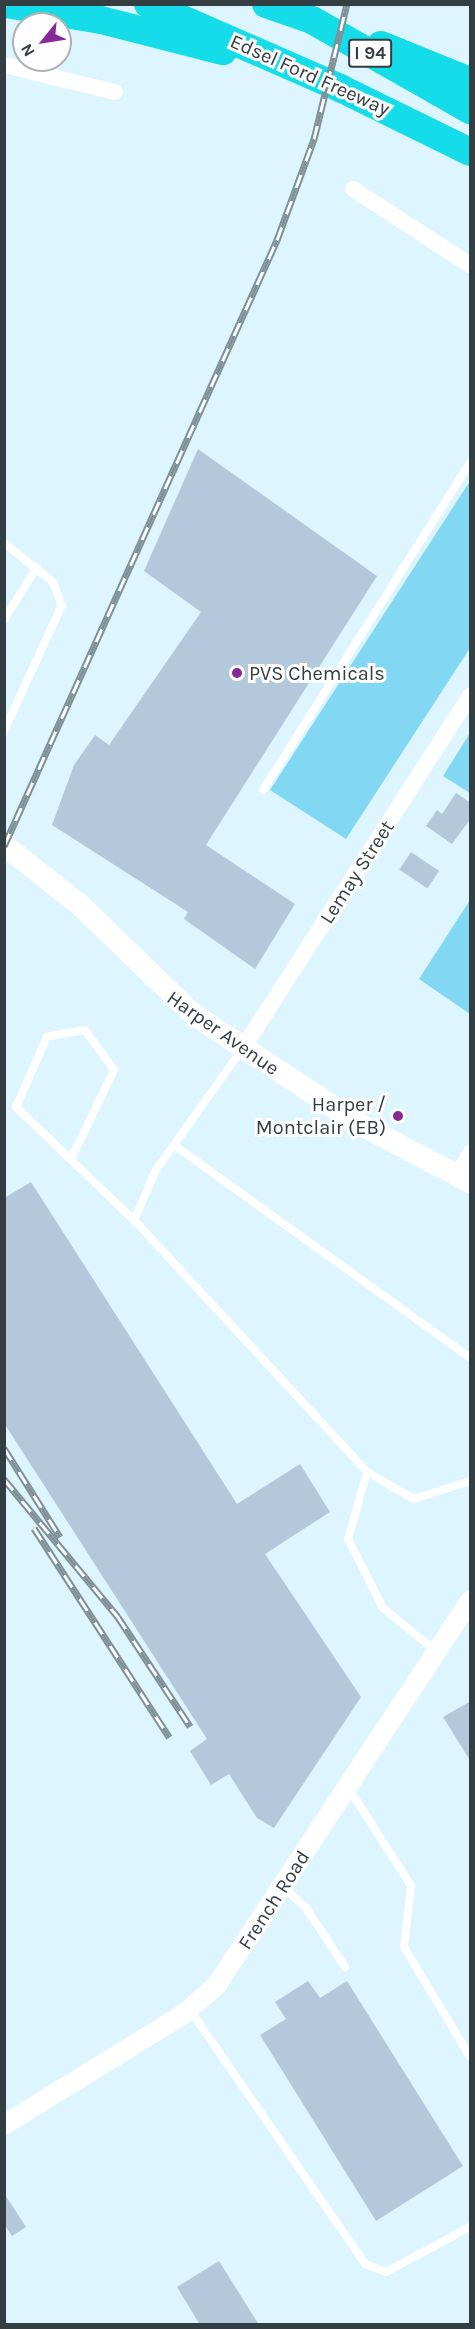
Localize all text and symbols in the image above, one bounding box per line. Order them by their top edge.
north arrow [12,12,72,72]
street label: Edsel Ford Freeway [227,29,393,121]
road number: I 94 [348,38,392,68]
text: N [17,41,39,60]
place label: PVS Chemicals [249,661,385,685]
marker: PVS Chemicals [230,666,244,680]
street label: Lemay Street [315,816,399,928]
street label: Harper Avenue [162,985,284,1081]
place label: Harper / Montclair (EB) [256,1092,386,1139]
marker: Harper / Montclair (EB) [391,1109,405,1123]
street label: French Road [233,1846,315,1954]

